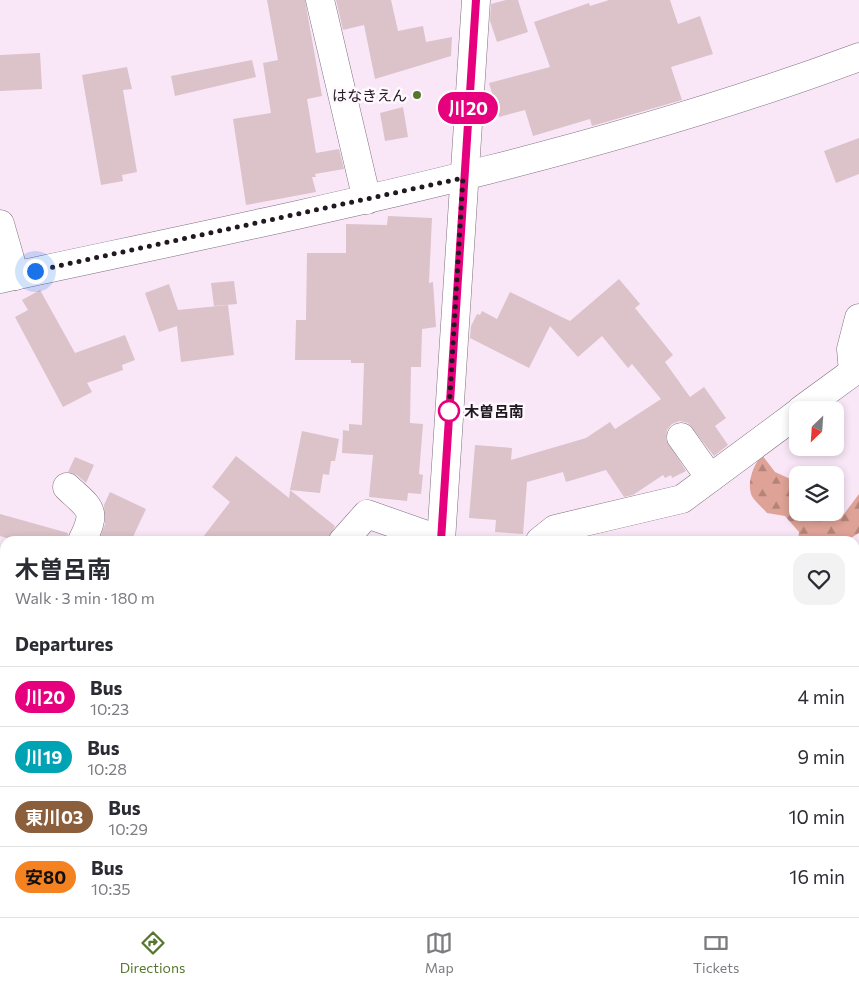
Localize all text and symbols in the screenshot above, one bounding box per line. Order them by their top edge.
place label: はなきえん [332,86,407,104]
marker: はなきえん [411,89,423,101]
line badge: 川20 [439,92,497,124]
text: 川20 [448,97,488,119]
your location [23,259,48,284]
marker: 木曽呂南 [438,400,460,422]
north arrow [789,401,844,456]
map controls [789,401,844,521]
place label: 木曽呂南 [464,402,524,420]
button: layers [789,466,844,521]
button: heart [793,553,845,605]
text: 木曽呂南 [15,554,111,583]
text: Walk · 3 min · 180 m [15,588,155,607]
text: Departures [15,632,113,655]
text: Bus [90,676,122,699]
text: 4 min [798,685,845,708]
text: 川20 [25,686,65,708]
text: 10:23 [90,699,129,718]
text: Bus [87,736,120,759]
text: 9 min [797,745,845,768]
text: 川19 [25,746,62,768]
text: 10:28 [87,759,127,778]
text: Bus [108,796,141,819]
text: 10 min [788,805,845,828]
text: 東川03 [25,806,83,828]
text: 10:29 [108,819,148,838]
text: Bus [91,856,123,879]
text: 16 min [789,865,845,888]
text: 安80 [25,866,66,888]
text: 10:35 [91,879,131,898]
tab: Directions [120,929,185,976]
tab: Map [425,929,454,976]
tab: Tickets [693,929,739,976]

